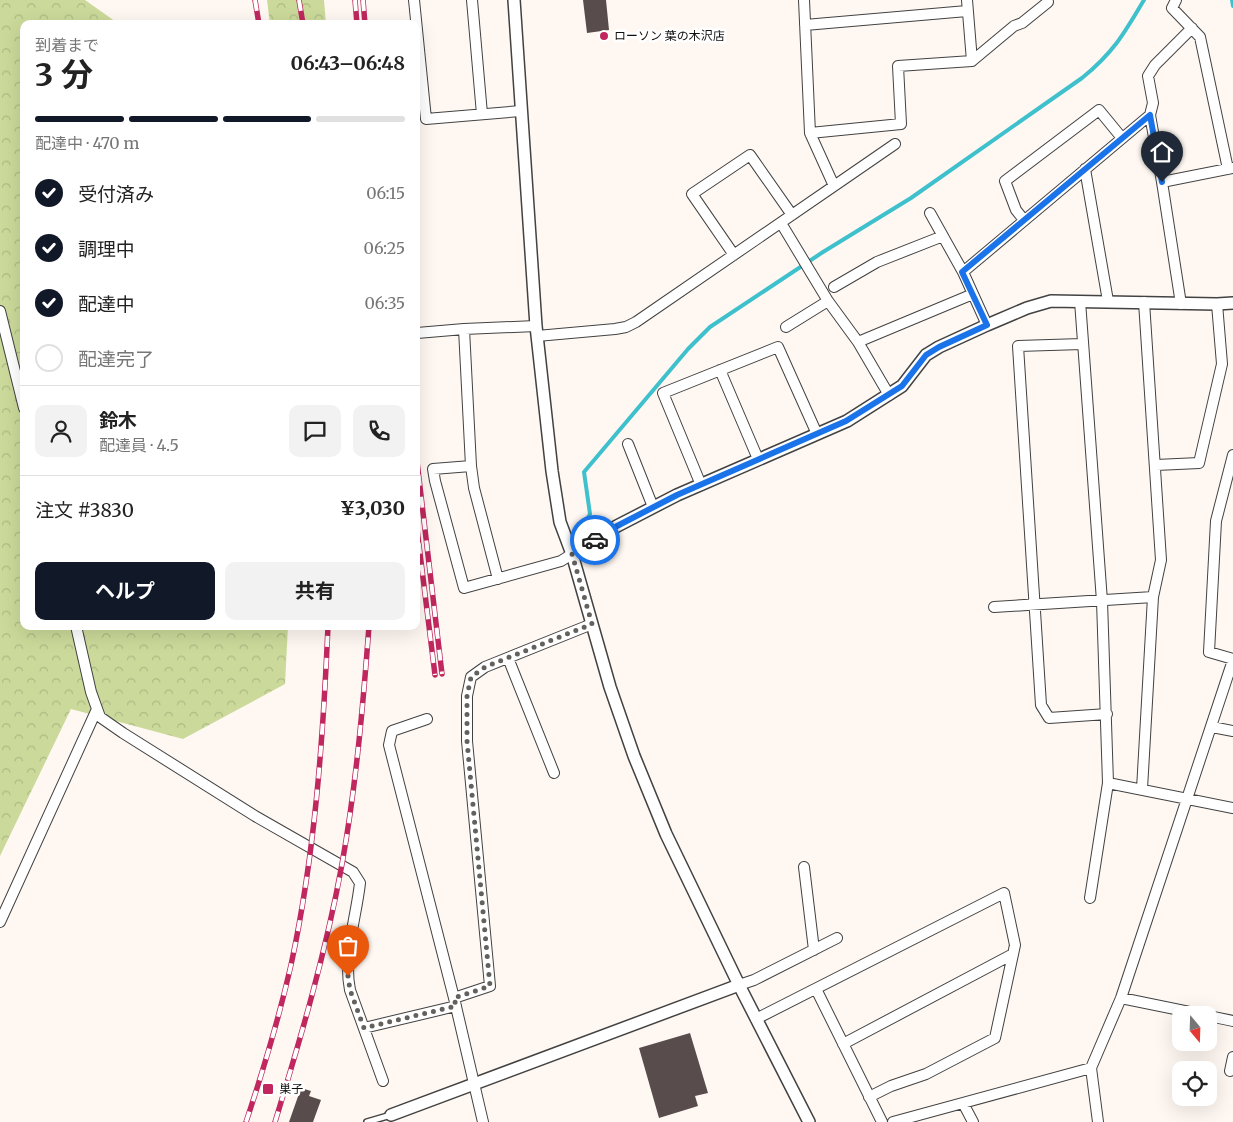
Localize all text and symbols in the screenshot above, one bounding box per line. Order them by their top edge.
place label: ローソン 葉の木沢店 [614,28,725,43]
marker: ローソン 葉の木沢店 [598,30,610,42]
text: 到着まで [35,35,99,55]
text: 06:43–06:48 [290,51,405,75]
text: 3 分 [35,55,93,95]
pin [1141,131,1183,182]
text: 配達中 · 470 m [35,133,139,153]
icon: home [1148,138,1176,166]
icon: check [35,179,63,207]
text: 受付済み [78,182,154,206]
text: 06:15 [366,183,405,203]
icon: check [35,234,63,262]
text: 調理中 [78,237,135,261]
text: 06:25 [364,238,405,258]
icon: check [35,289,63,317]
text: 配達中 [78,292,135,316]
text: 06:35 [365,293,405,313]
text: 配達完了 [78,347,154,371]
button: person [35,405,87,457]
button: chat [289,405,341,457]
button: phone [353,405,405,457]
text: 鈴木 [99,408,137,432]
text: 配達員 · 4.5 [99,435,179,455]
text: ¥3,030 [340,496,405,520]
text: 注文 #3830 [35,498,134,522]
courier [570,515,620,565]
icon: car [581,526,609,554]
button: ヘルプ [35,562,215,620]
button: 共有 [225,562,405,620]
pin [327,925,369,976]
icon: bag [334,932,362,960]
north arrow [1172,1006,1218,1051]
map controls [1172,1006,1217,1106]
button: locate [1172,1061,1217,1106]
place label: 巣子 [279,1081,303,1096]
marker: 巣子 [261,1082,275,1096]

